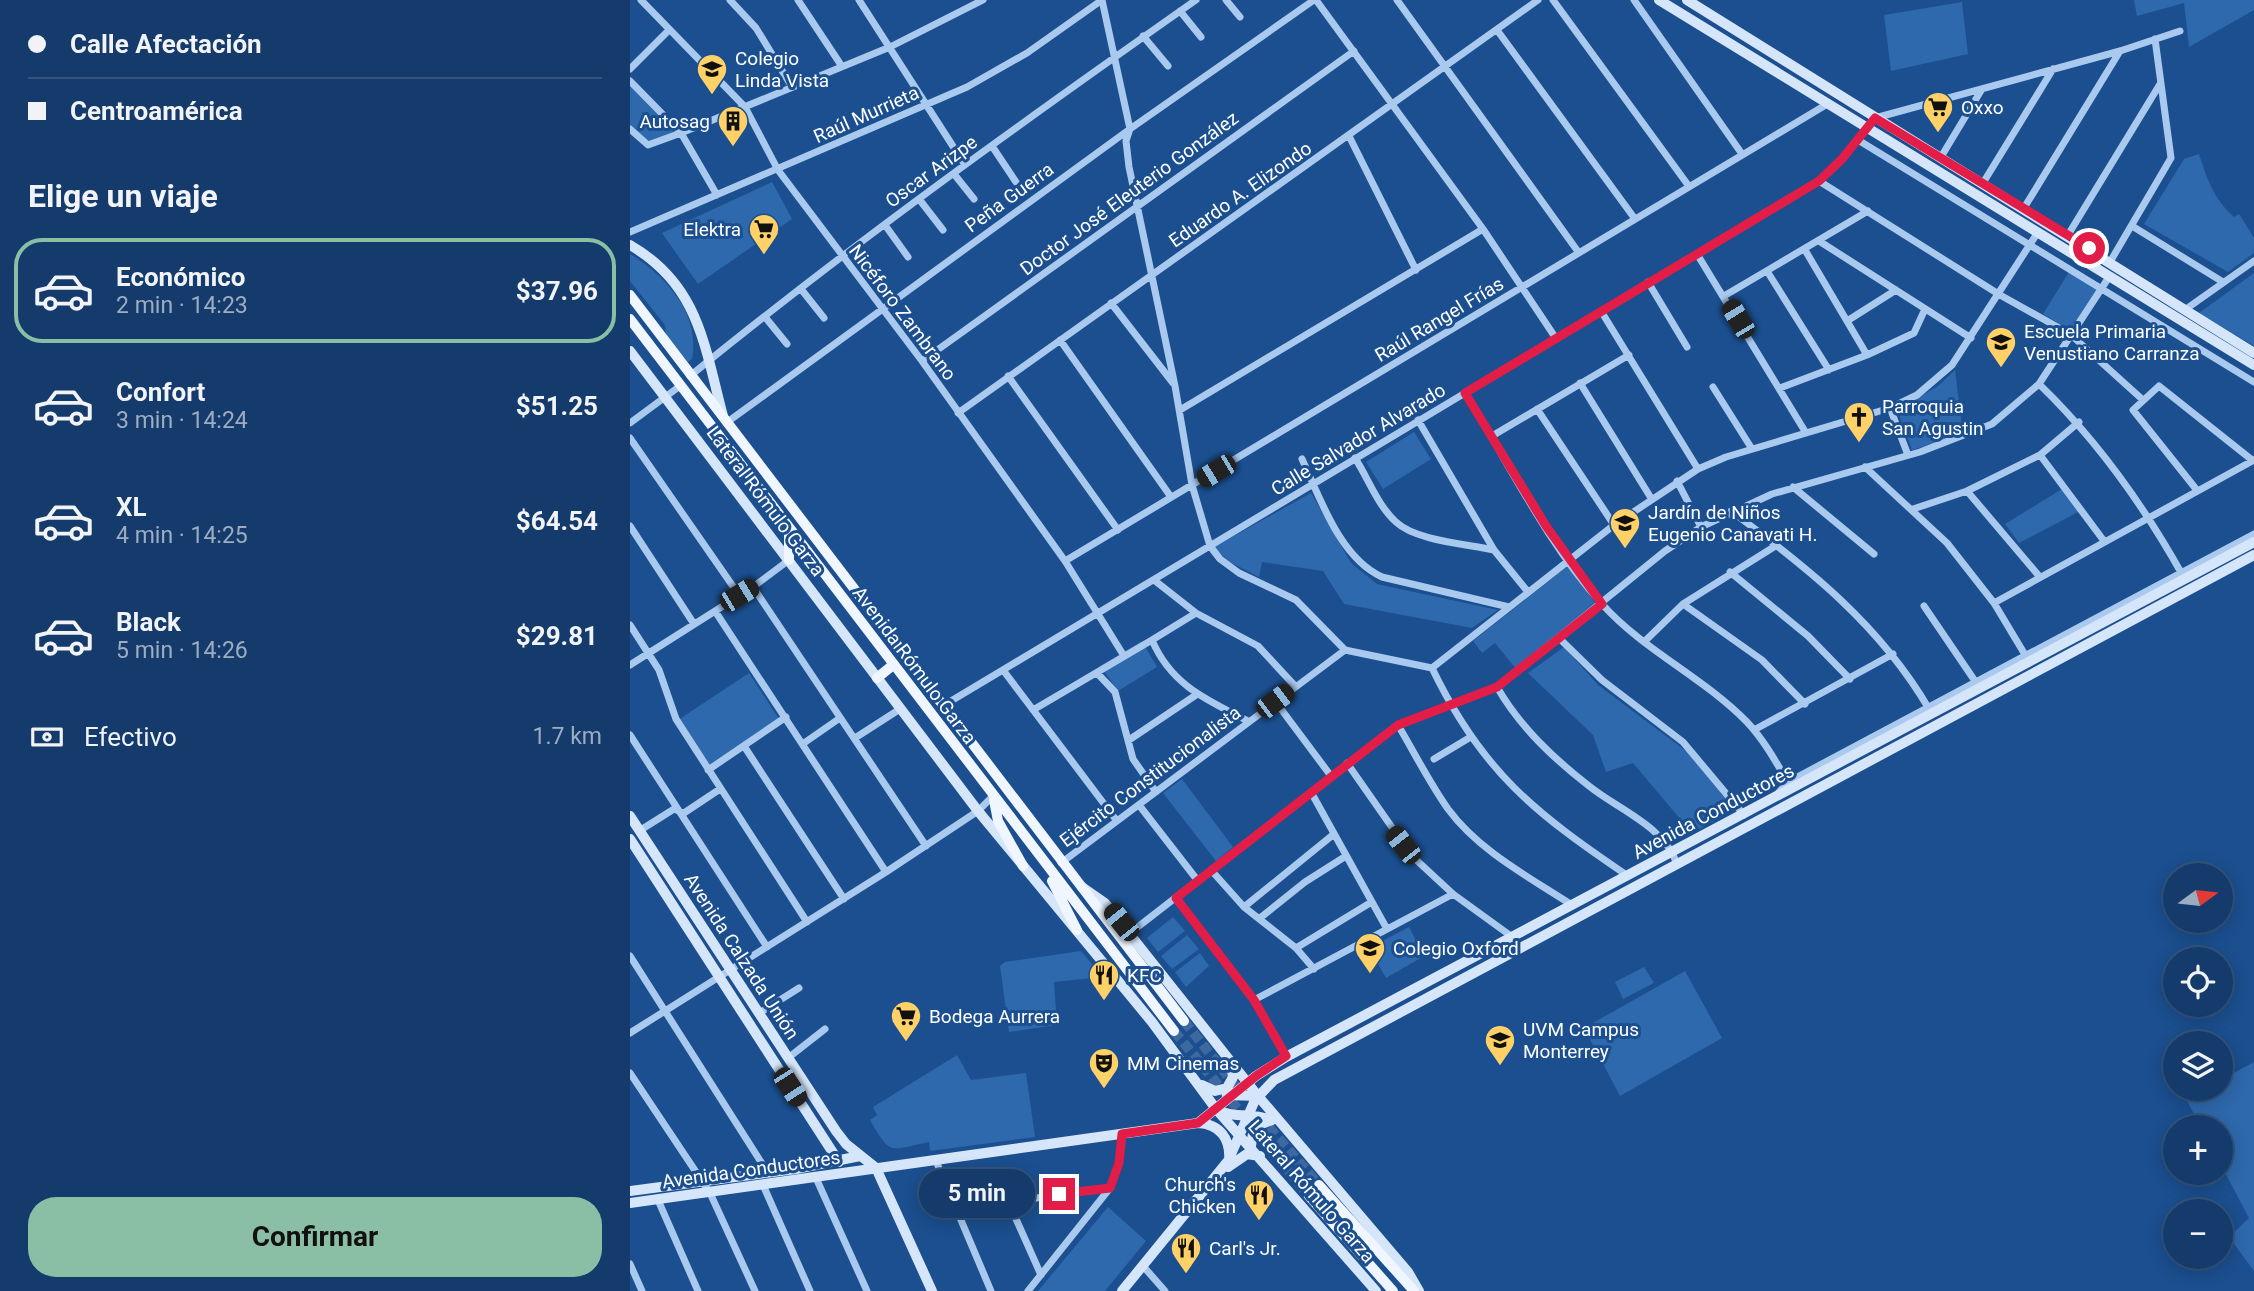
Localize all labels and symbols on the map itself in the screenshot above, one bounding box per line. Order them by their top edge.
place label: Colegio Linda Vista [735,47,829,92]
school or university icon: Colegio Linda Vista [695,52,729,96]
street label: Raúl Murrieta [810,81,923,148]
supermarket icon: Oxxo [1921,90,1955,134]
place label: Oxxo [1961,96,2004,119]
building icon: Autosag [716,104,750,148]
street label: Doctor José Eleuterio González [1016,106,1243,280]
place label: Autosag [640,110,710,133]
street label: Oscar Arizpe [881,130,982,212]
street label: Eduardo A. Elizondo [1164,137,1316,252]
street label: Peña Guerra [961,158,1058,237]
supermarket icon: Elektra [747,212,781,256]
place label: Elektra [683,218,741,241]
route start [2073,232,2105,264]
street label: Nicéforo Zambrano [844,240,961,385]
street label: Raúl Rangel Frías [1371,272,1508,367]
car [1719,296,1758,342]
place label: Escuela Primaria Venustiano Carranza [2024,320,2200,365]
school or university icon: Escuela Primaria Venustiano Carranza [1984,325,2018,369]
street label: Calle Salvador Alvarado [1267,378,1450,501]
place label: Parroquia San Agustin [1882,395,1984,440]
church icon: Parroquia San Agustin [1842,400,1876,444]
street label: Lateral Rómulo Garza [702,422,830,581]
car [1193,451,1240,491]
place label: Jardín de Niños Eugenio Canavati H. [1648,501,1817,546]
school or university icon: Jardín de Niños Eugenio Canavati H. [1608,506,1642,550]
car [716,575,763,615]
street label: Avenida Rómulo Garza [848,582,981,749]
car [1252,680,1299,722]
street label: Ejército Constitucionalista [1055,701,1245,852]
street label: Avenida Conductores [1628,759,1798,864]
car [1382,822,1425,868]
north arrow [2163,863,2233,933]
street label: Avenida Calzada Unión [679,869,804,1044]
car [1100,899,1143,945]
school or university icon: Colegio Oxford [1353,931,1387,975]
place label: Colegio Oxford [1393,937,1519,960]
restaurant icon: KFC [1087,958,1121,1002]
place label: KFC [1127,964,1162,987]
supermarket icon: Bodega Aurrera [889,999,923,1043]
place label: Bodega Aurrera [929,1005,1060,1028]
place label: UVM Campus Monterrey [1523,1018,1639,1063]
school or university icon: UVM Campus Monterrey [1483,1023,1517,1067]
theatre icon: MM Cinemas [1087,1046,1121,1090]
place label: MM Cinemas [1127,1052,1239,1075]
car [770,1064,811,1110]
street label: Lateral Rómulo Garza [1243,1115,1380,1268]
street label: Avenida Conductores [660,1146,842,1193]
callout: 5 min [919,1170,1034,1218]
place label: Church's Chicken [1165,1173,1236,1218]
route end [1043,1178,1075,1210]
restaurant icon: Church's Chicken [1242,1178,1276,1222]
restaurant icon: Carl's Jr. [1169,1231,1203,1275]
place label: Carl's Jr. [1209,1237,1281,1260]

